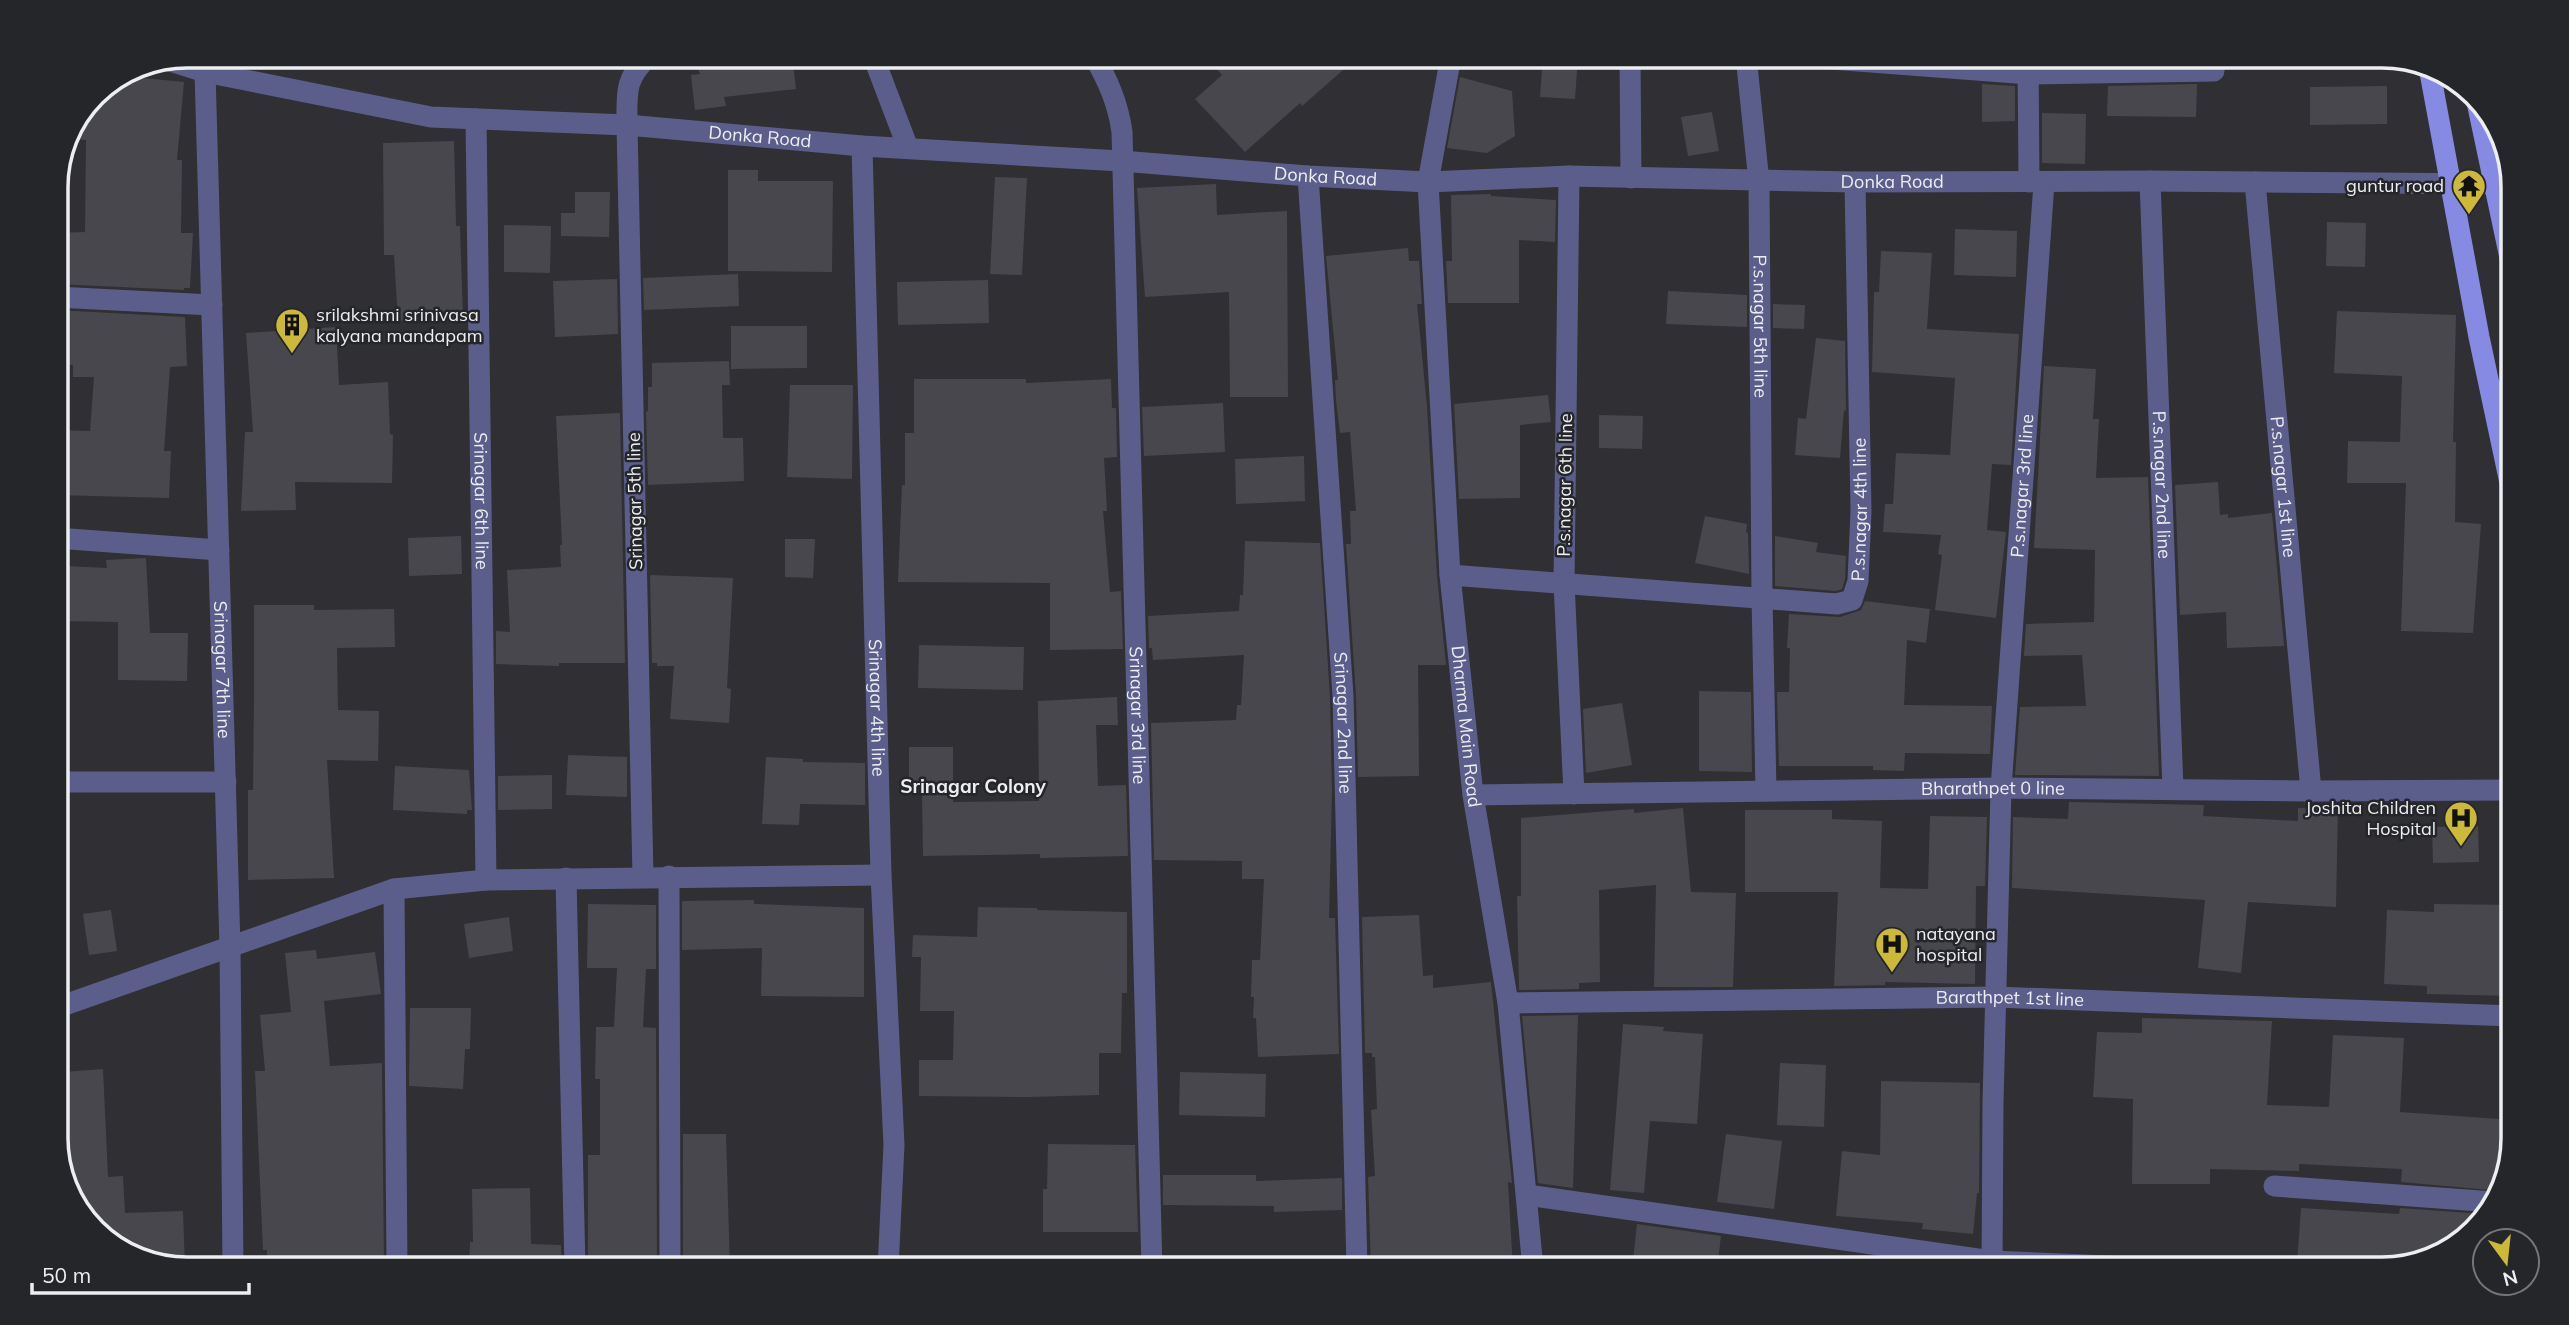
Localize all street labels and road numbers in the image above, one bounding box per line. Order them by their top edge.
street label: Donka Road [708,120,812,152]
street label: Donka Road [1273,161,1378,190]
street label: Donka Road [1840,170,1944,193]
street label: P.s.nagar 5th line [1749,254,1773,398]
street label: P.s.nagar 2nd line [2148,410,2176,559]
street label: P.s.nagar 6th line [1552,413,1577,557]
street label: P.s.nagar 3rd line [2005,413,2039,558]
street label: P.s.nagar 1st line [2266,415,2301,558]
street label: Srinagar 6th line [469,432,494,570]
street label: Srinagar 5th line [622,432,647,570]
street label: P.s.nagar 4th line [1846,438,1872,582]
street label: Srinagar 7th line [209,601,236,739]
street label: Srinagar 4th line [864,639,890,777]
street label: Dharma Main Road [1446,644,1487,809]
street label: Srinagar 3rd line [1125,646,1151,785]
street label: Srinagar 2nd line [1329,651,1357,794]
street label: Bharathpet 0 line [1921,776,2065,800]
street label: Barathpet 1st line [1936,985,2085,1011]

